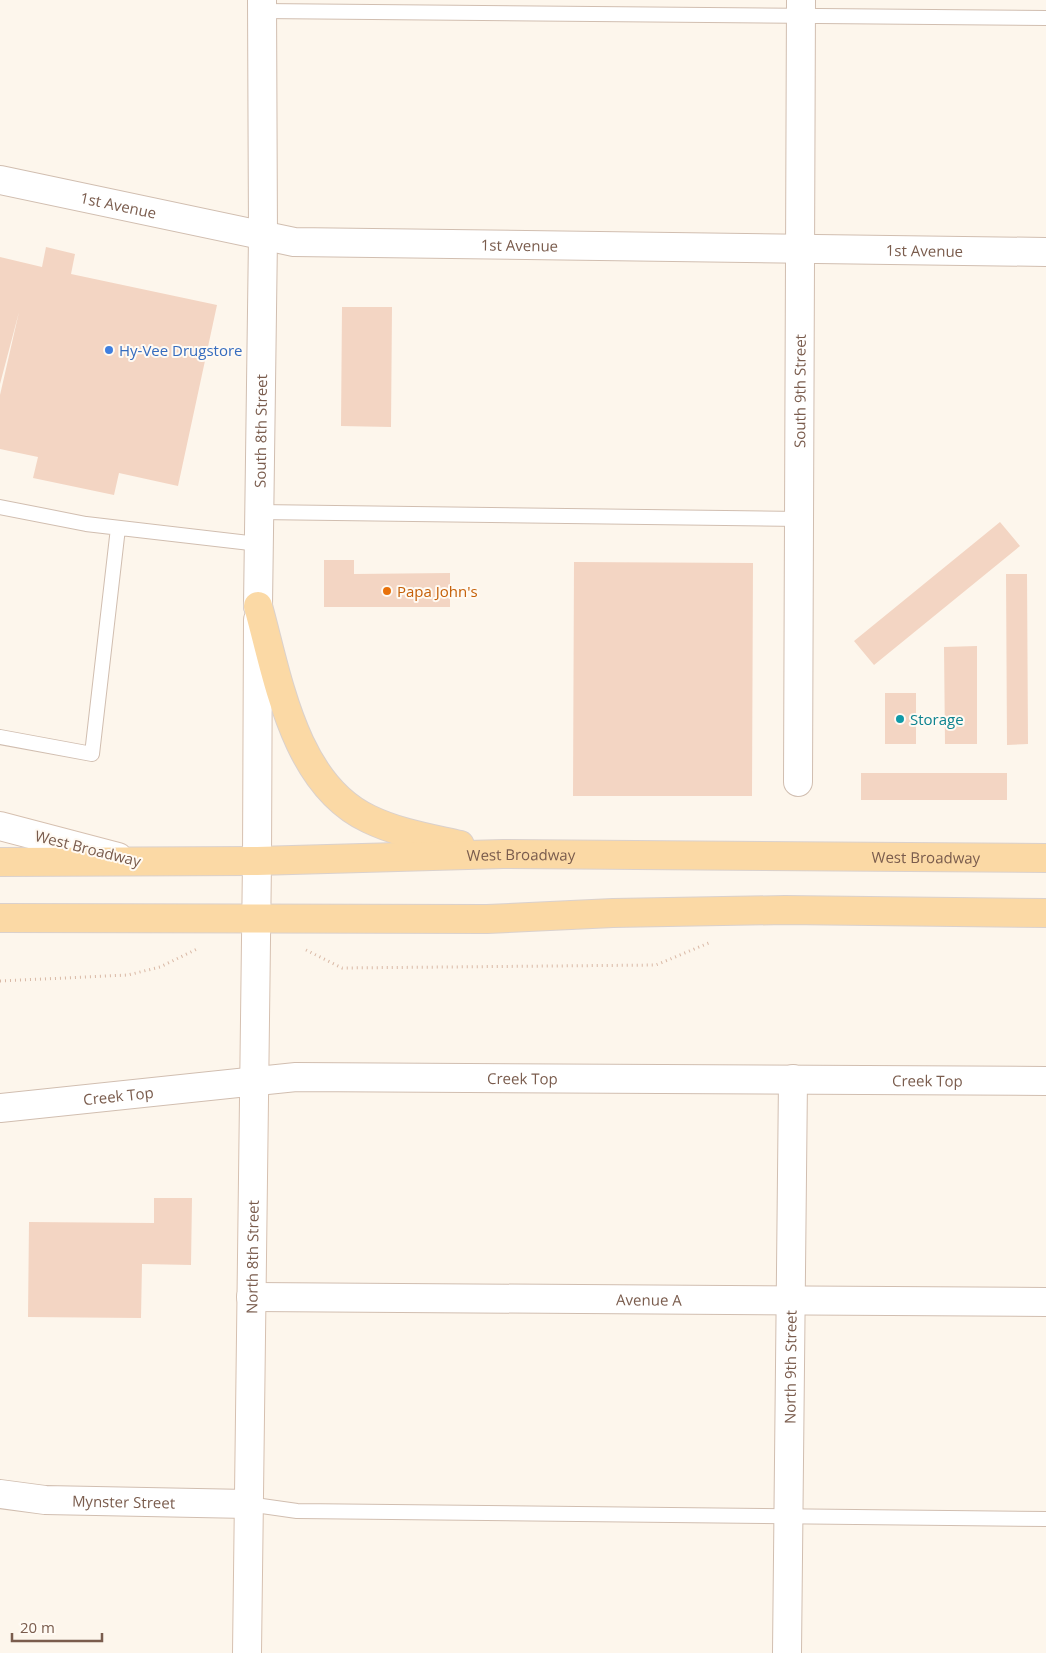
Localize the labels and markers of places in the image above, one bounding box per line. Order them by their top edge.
place label: Hy-Vee Drugstore [119,340,243,360]
marker: Hy-Vee Drugstore [103,344,115,356]
place label: Papa John's [397,581,478,601]
marker: Papa John's [381,585,393,597]
place label: Storage [910,709,964,729]
marker: Storage [894,713,906,725]

